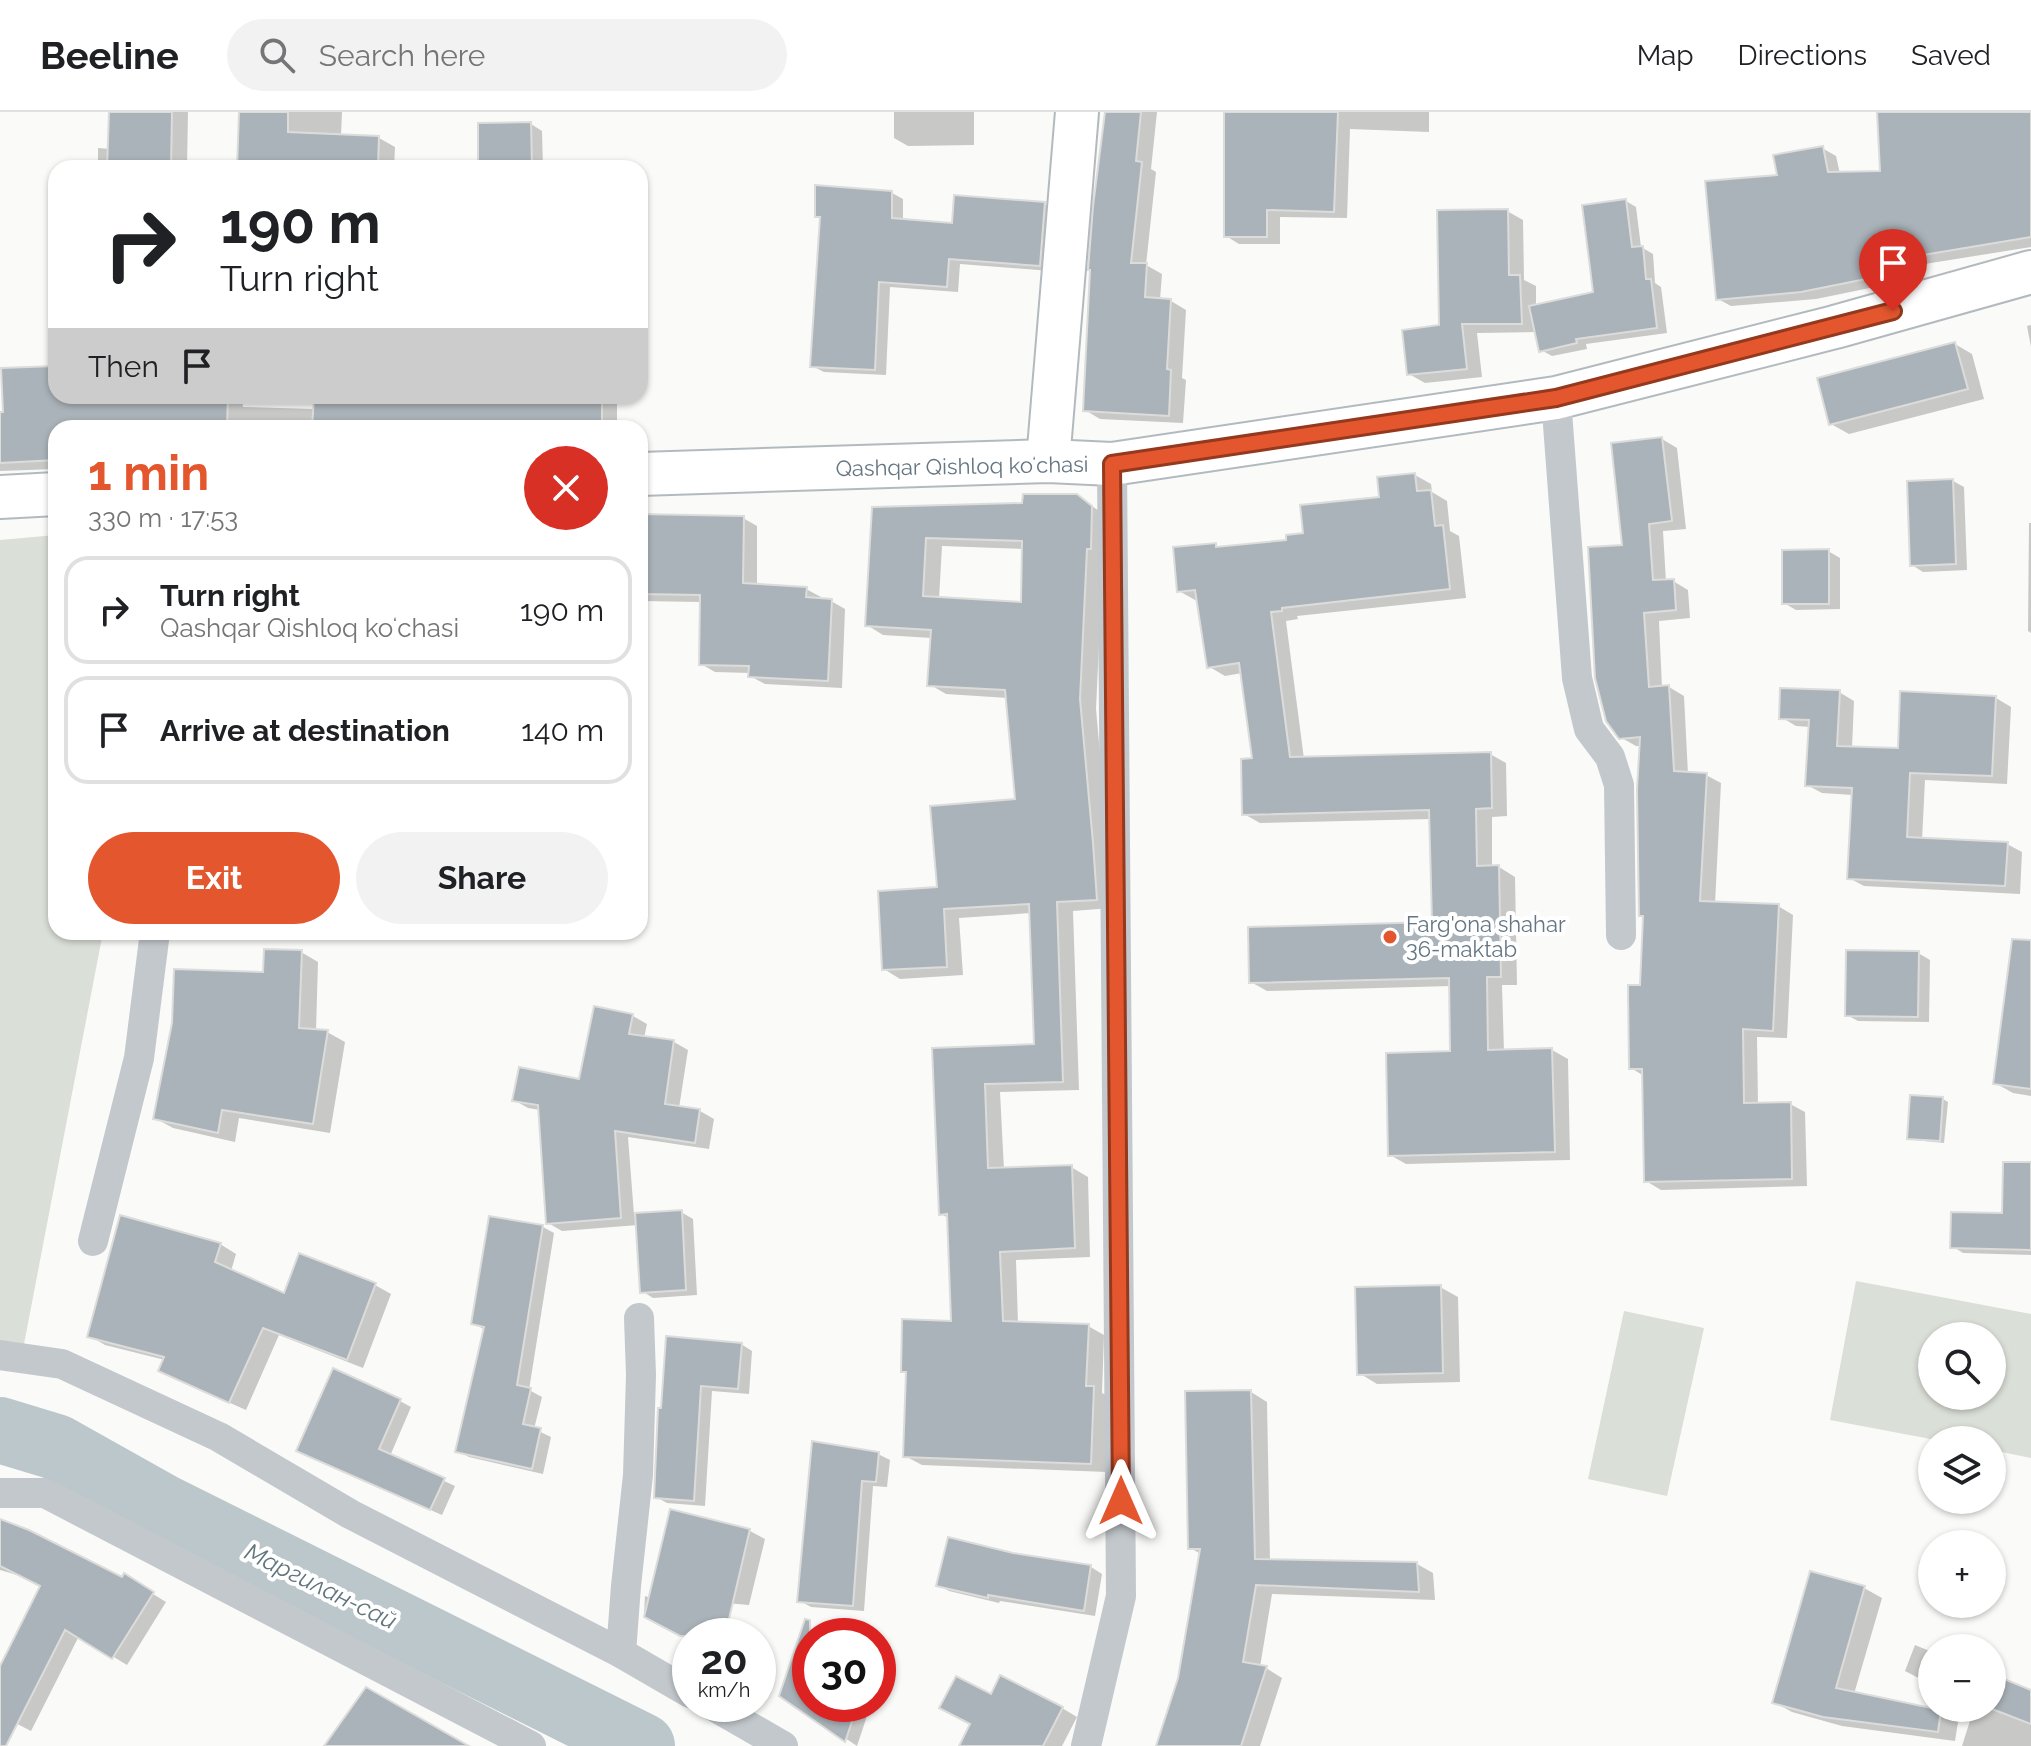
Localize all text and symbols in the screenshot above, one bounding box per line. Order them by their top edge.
search box [227,19,787,91]
text: Beeline [40,33,179,78]
icon: search [255,33,299,77]
text: Search here [319,38,485,73]
text: Map [1637,39,1694,72]
text: Directions [1738,39,1867,72]
text: Saved [1911,39,1991,72]
text: 190 m [220,190,381,256]
icon: right [88,192,192,296]
pin [1859,229,1927,311]
icon: arrive [1871,241,1915,285]
text: Turn right [220,257,379,299]
icon: arrive [175,344,219,388]
text: Then [88,349,159,384]
text: 1 min [88,445,209,501]
button: close [524,446,608,530]
street label: Qashqar Qishloq koʻchasi [835,451,1089,481]
text: 330 m · 17:53 [88,503,238,533]
text: Turn right [160,578,300,613]
icon: right [92,588,136,632]
text: 190 m [520,593,604,628]
text: Qashqar Qishloq koʻchasi [160,613,459,643]
icon: arrive [92,708,136,752]
text: Arrive at destination [160,713,450,748]
text: 140 m [521,713,604,748]
button: Exit [88,832,340,924]
button: Share [356,832,608,924]
place label: Farg'ona shahar 36-maktab [1406,911,1566,962]
marker: Farg'ona shahar 36-maktab [1381,928,1399,946]
map controls [1918,1322,2006,1722]
button: search [1918,1322,2006,1410]
button: layers [1918,1426,2006,1514]
position arrow [1079,1459,1163,1543]
button: + [1918,1530,2006,1618]
water label: Маргилан-сай [240,1537,402,1635]
speed limit sign: 30 [792,1618,896,1722]
button: − [1918,1634,2006,1722]
text: 20 [700,1636,748,1683]
text: km/h [698,1678,750,1702]

